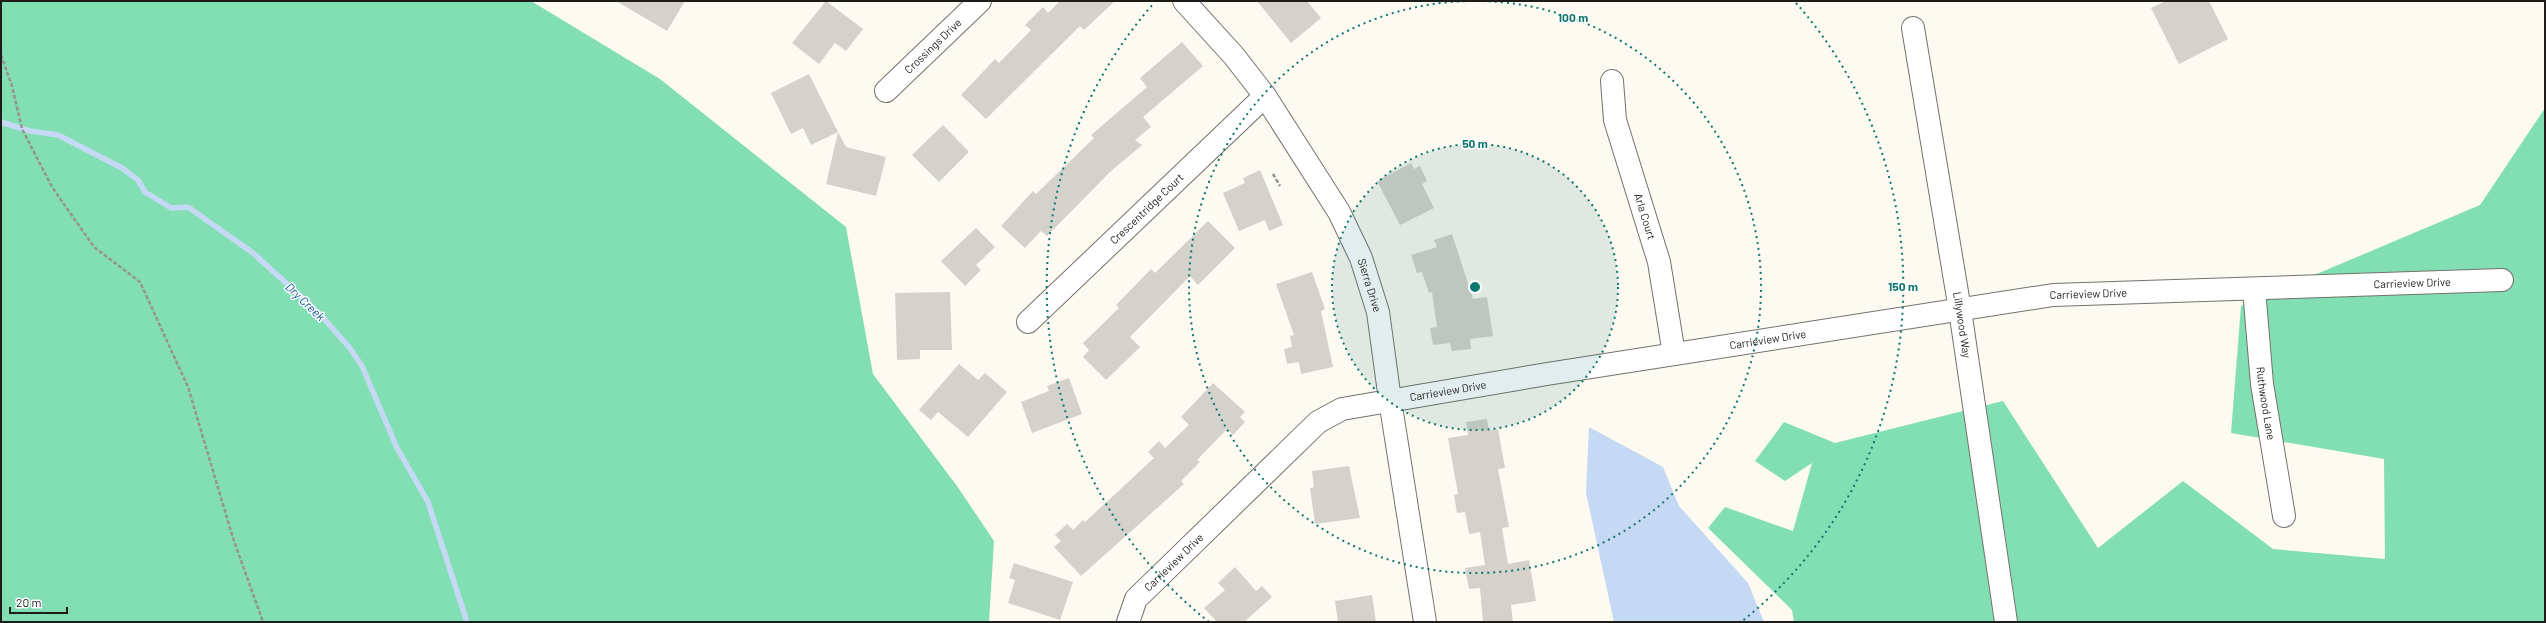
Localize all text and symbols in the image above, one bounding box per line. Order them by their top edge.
text: 100 m [1558,10,1588,24]
street label: Crossings Drive [901,15,964,76]
text: 50 m [1462,136,1488,150]
street label: Crescentridge Court [1107,170,1186,247]
street label: Arla Court [1632,191,1659,241]
street label: Sierra Drive [1355,257,1385,314]
street label: Carrieview Drive [2373,275,2451,290]
water label: Dry Creek [283,279,328,323]
text: 150 m [1888,279,1918,293]
centre of rings [1468,280,1482,294]
street label: Carrieview Drive [2050,286,2127,301]
street label: Lillywood Way [1951,291,1974,359]
street label: Carrieview Drive [1729,327,1807,351]
street label: Ruthwood Lane [2255,366,2278,441]
street label: Carrieview Drive [1409,377,1487,403]
street label: Carrieview Drive [1141,530,1206,594]
scale bar [10,589,67,615]
text: 20 m [16,595,42,609]

